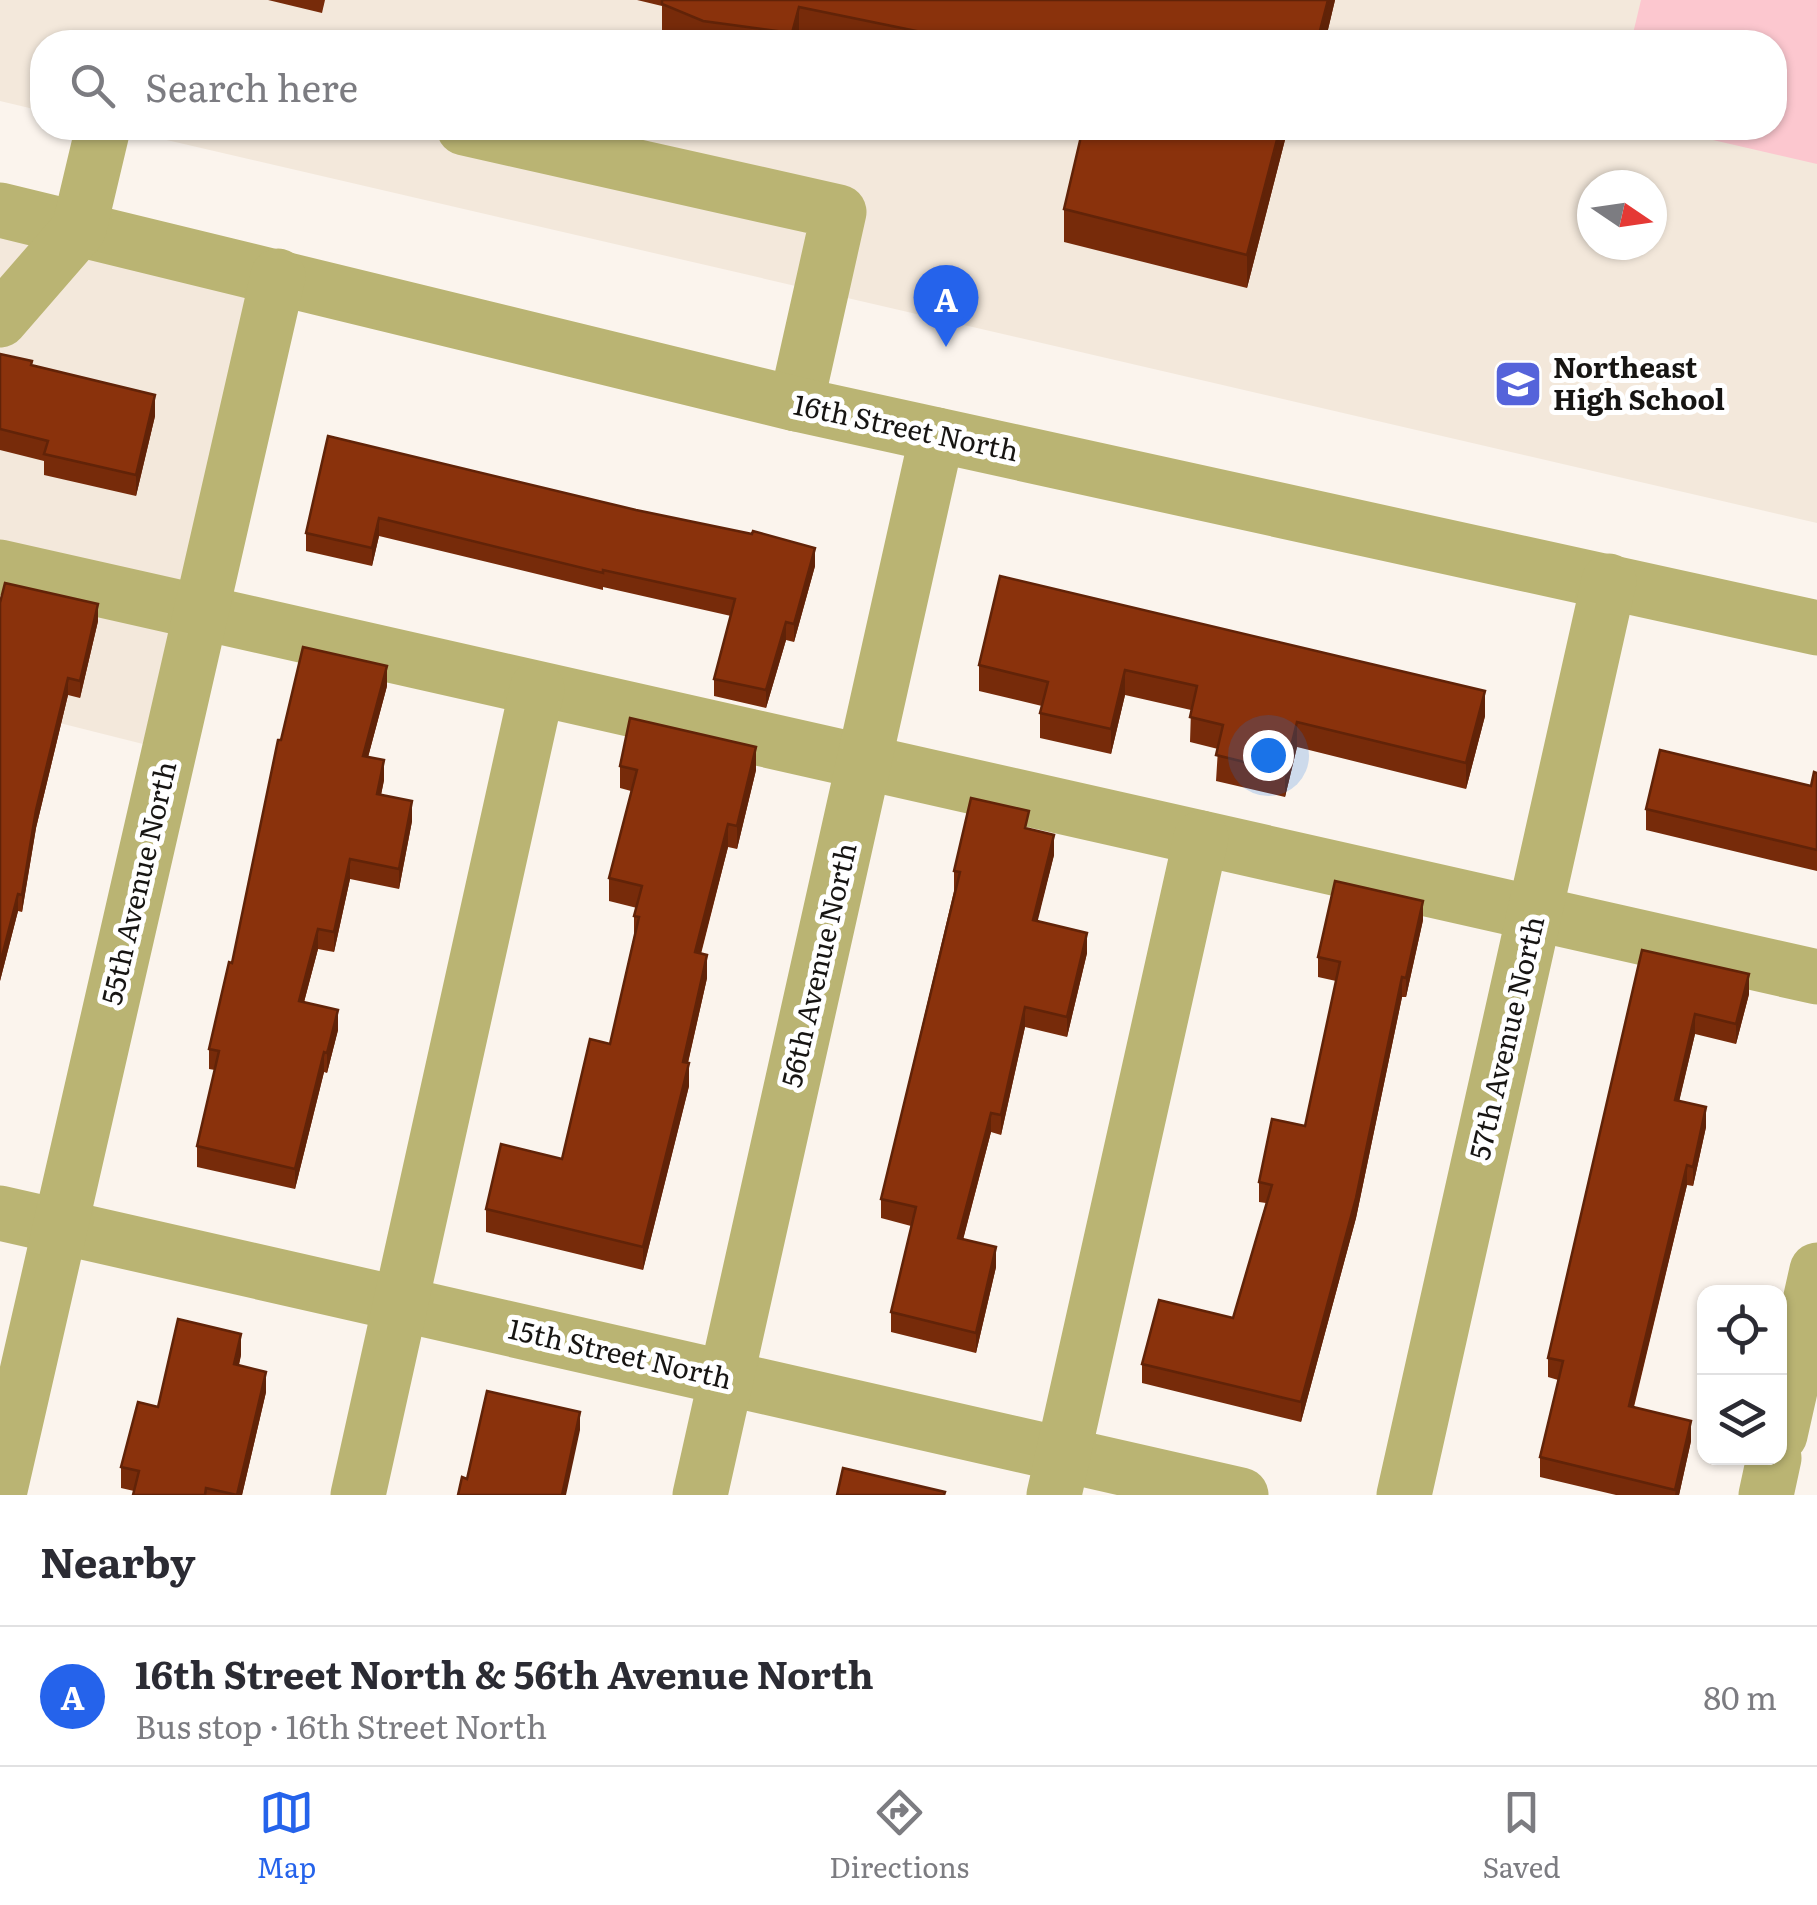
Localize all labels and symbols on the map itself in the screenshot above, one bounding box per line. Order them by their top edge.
north arrow [1577,170,1667,260]
pin: A [914,264,978,347]
place label: Northeast High School [1553,345,1725,419]
school or university icon: Northeast High School [1492,358,1544,410]
street label: 16th Street North [790,382,1023,470]
your location [1243,730,1294,781]
street label: 55th Avenue North [89,757,186,1009]
street label: 56th Avenue North [768,838,866,1091]
street label: 57th Avenue North [1457,912,1554,1164]
street label: 15th Street North [505,1306,736,1398]

